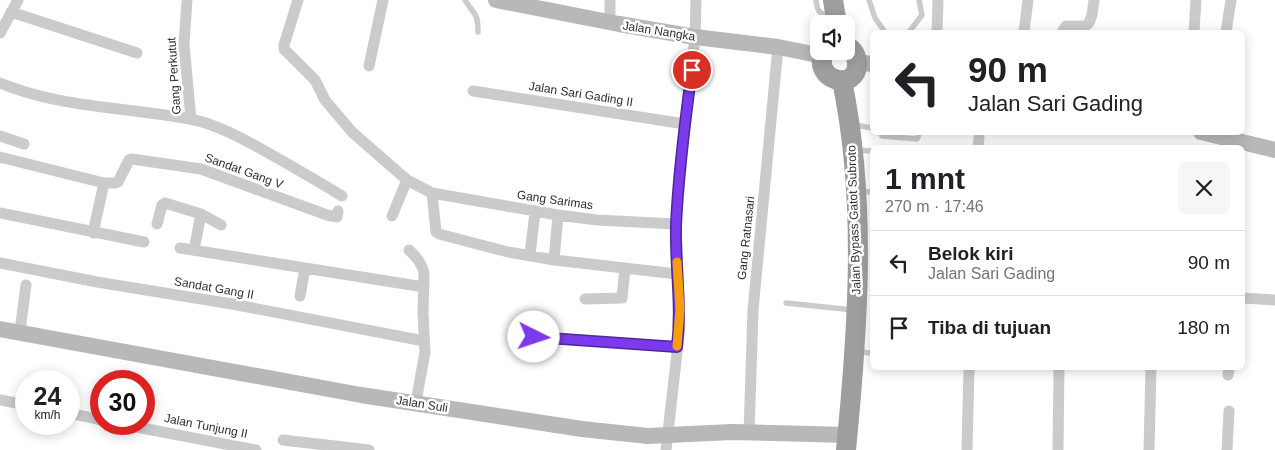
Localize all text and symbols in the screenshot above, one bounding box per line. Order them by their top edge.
map controls [810,15,855,60]
button: sound [810,15,855,60]
street label: Jalan Nangka [622,18,697,44]
street label: Gang Perkutut [164,36,184,115]
pin [671,49,713,91]
icon: left [885,50,950,115]
text: 90 m [968,50,1048,89]
icon: arrive [678,56,706,84]
street label: Jalan Sari Gading II [528,79,634,109]
text: Jalan Sari Gading [968,91,1143,116]
street label: Jalan Bypass Gatot Subroto [844,145,864,295]
street label: Sandat Gang V [203,150,285,192]
text: 1 mnt [885,162,965,195]
button: close [1178,162,1230,214]
street label: Gang Sarimas [516,188,594,212]
street label: Gang Ratnasari [735,195,757,281]
text: 270 m · 17:46 [885,198,984,215]
text: Belok kiri [928,243,1014,264]
icon: left [885,249,913,277]
text: 90 m [1188,252,1230,273]
text: Jalan Sari Gading [928,265,1055,282]
street label: Sandat Gang II [173,274,255,302]
position arrow [507,310,559,362]
icon: arrive [885,314,913,342]
text: Tiba di tujuan [928,317,1051,338]
text: 180 m [1177,317,1230,338]
speed limit sign: 30 [90,370,155,435]
text: 24 [34,382,61,410]
street label: Jalan Suli [395,393,449,415]
text: km/h [34,408,61,422]
street label: Jalan Tunjung II [163,411,249,441]

